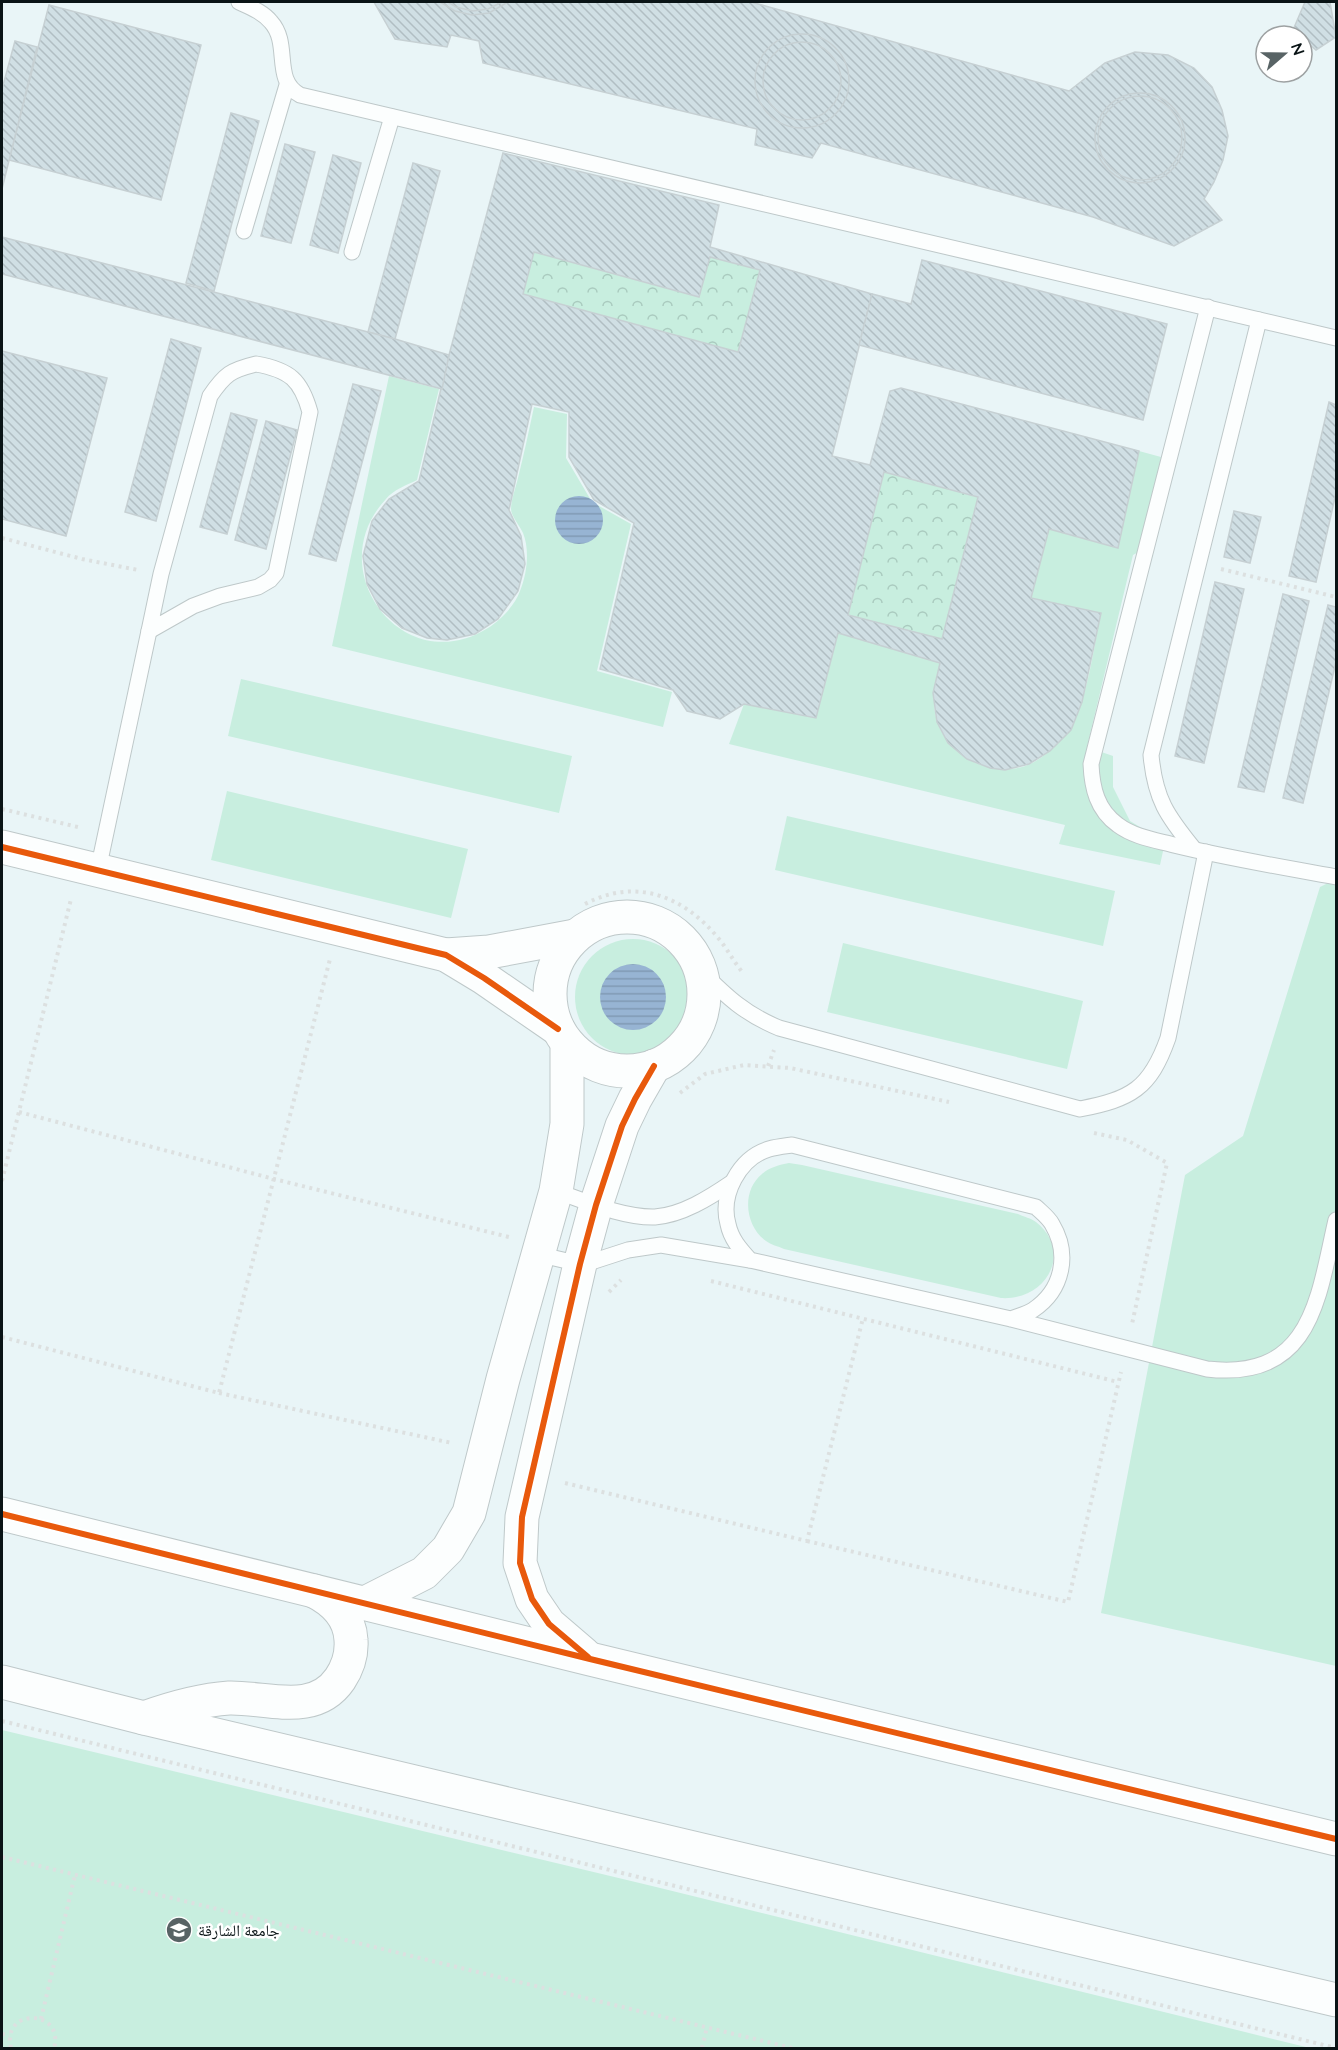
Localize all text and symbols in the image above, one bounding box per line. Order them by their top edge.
north arrow [1254,24,1314,84]
text: N [1287,40,1310,58]
school or university icon: جامعة الشارقة [164,1915,194,1945]
place label: جامعة الشارقة [198,1920,280,1940]

